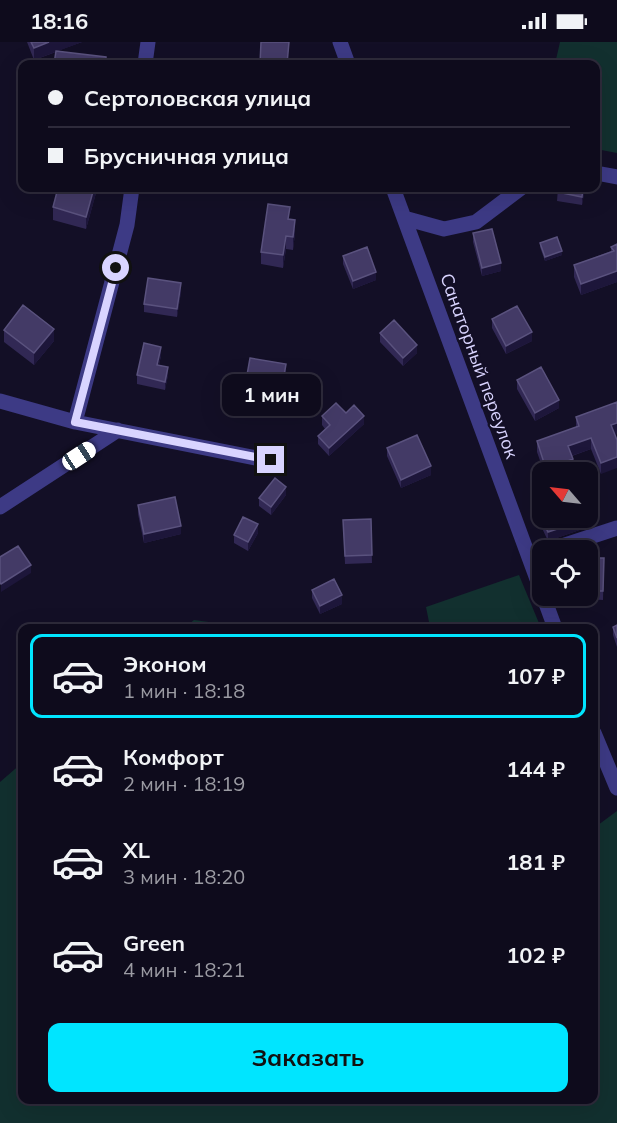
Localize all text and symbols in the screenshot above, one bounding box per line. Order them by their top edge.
text: 18:16 [30,7,88,35]
text: Сертоловская улица [84,84,311,112]
text: Брусничная улица [84,142,289,170]
route start [102,254,129,281]
street label: Санаторный переулок [435,270,524,462]
callout: 1 мин [222,373,320,415]
text: 1 мин [243,382,300,407]
car [59,439,99,473]
route end [257,446,284,473]
north arrow [532,462,598,528]
map controls [532,462,598,606]
button: locate [532,540,598,606]
icon: car [51,649,105,703]
text: Эконом [123,650,207,678]
text: 107 ₽ [506,662,565,690]
text: 1 мин · 18:18 [123,678,245,703]
icon: car [51,742,105,796]
text: Комфорт [123,743,224,771]
text: 144 ₽ [506,755,565,783]
text: 2 мин · 18:19 [123,771,245,796]
icon: car [51,835,105,889]
text: XL [123,836,150,864]
text: 181 ₽ [506,848,565,876]
text: 3 мин · 18:20 [123,864,245,889]
icon: car [51,928,105,982]
text: Green [123,929,185,957]
text: 102 ₽ [506,941,565,969]
text: 4 мин · 18:21 [123,957,245,982]
button: Заказать [48,1023,568,1092]

